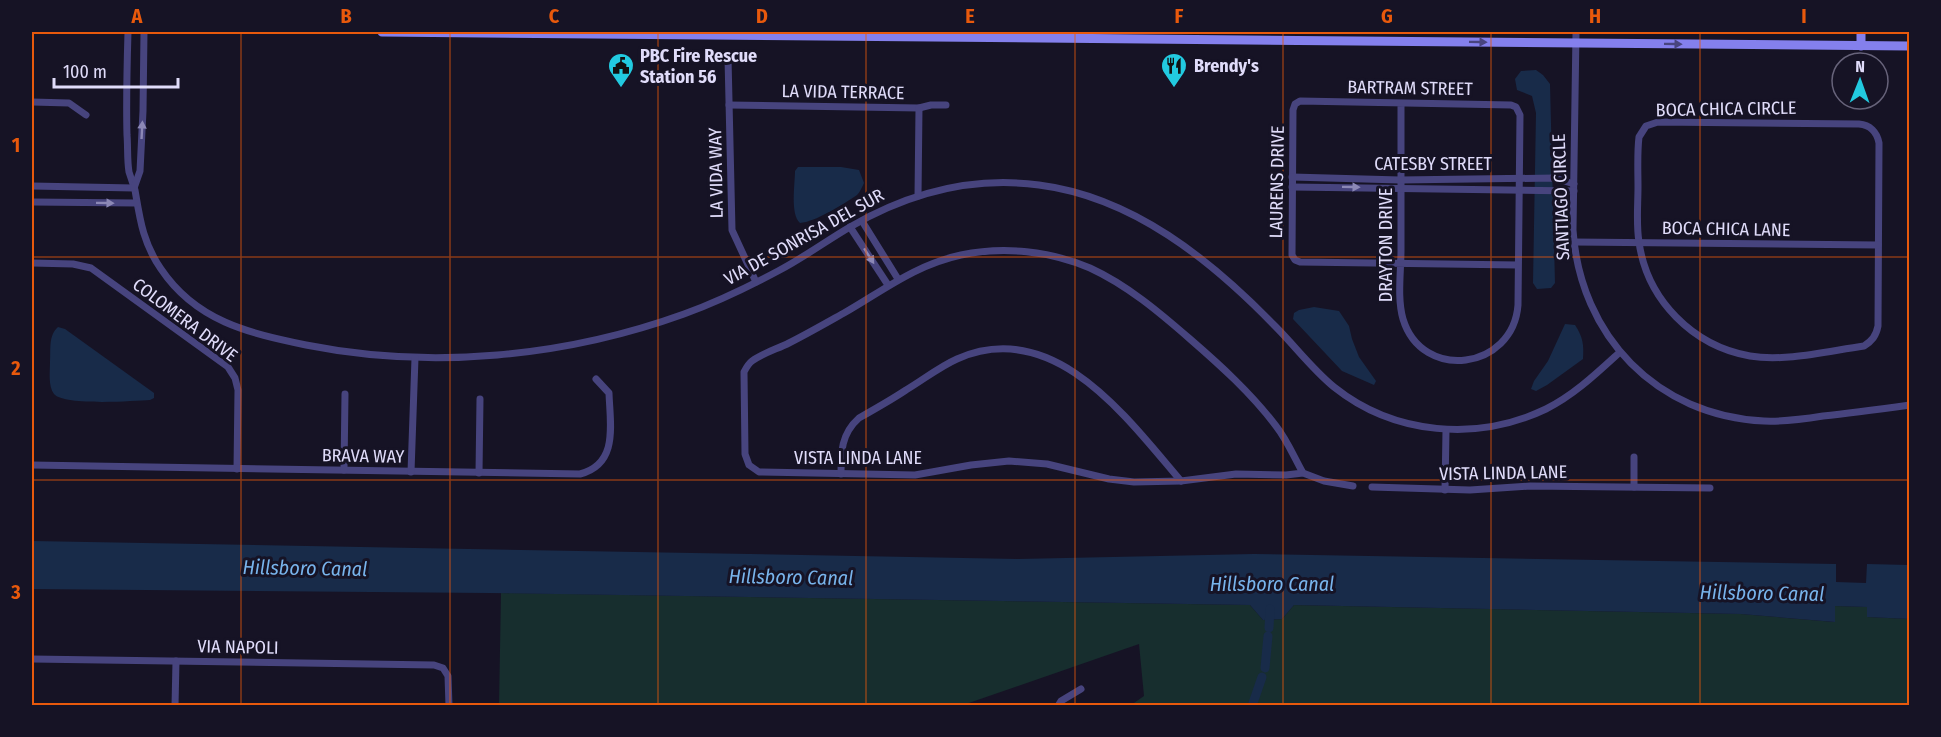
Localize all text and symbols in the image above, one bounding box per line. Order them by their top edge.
text: A [131,4,144,28]
text: B [340,4,352,28]
text: C [549,4,560,28]
text: D [756,4,768,28]
text: E [965,4,975,28]
text: F [1175,4,1184,28]
text: G [1381,4,1393,28]
text: H [1589,4,1601,28]
text: I [1801,4,1807,28]
one-way arrow [1468,37,1487,47]
one-way arrow [1663,39,1682,49]
place label: PBC Fire Rescue Station 56 [640,45,757,88]
scale bar [54,51,178,89]
public building icon: PBC Fire Rescue Station 56 [606,51,636,89]
restaurant icon: Brendy's [1159,51,1189,89]
north arrow [1830,51,1890,111]
place label: Brendy's [1194,55,1259,77]
text: N [1855,57,1865,76]
text: 100 m [63,61,107,83]
street label: BARTRAM STREET [1347,76,1473,100]
street label: LA VIDA TERRACE [781,80,905,104]
street label: BOCA CHICA CIRCLE [1655,97,1797,121]
one-way arrow [138,121,147,140]
street label: LAURENS DRIVE [1265,125,1289,239]
street label: LA VIDA WAY [704,128,728,218]
text: 1 [12,133,20,157]
street label: SANTIAGO CIRCLE [1548,133,1574,261]
street label: CATESBY STREET [1374,153,1493,175]
one-way arrow [1341,183,1360,192]
street label: VIA DE SONRISA DEL SUR [720,184,888,290]
street label: DRAYTON DRIVE [1375,188,1397,302]
one-way arrow [95,198,114,208]
street label: BOCA CHICA LANE [1662,217,1790,241]
one-way arrow [863,248,874,264]
street label: COLOMERA DRIVE [128,273,242,367]
text: 2 [10,356,21,380]
street label: BRAVA WAY [322,444,404,468]
street label: VISTA LINDA LANE [794,447,922,469]
street label: VISTA LINDA LANE [1439,461,1567,485]
water label: Hillsboro Canal [242,555,368,581]
water label: Hillsboro Canal [728,564,854,590]
water label: Hillsboro Canal [1210,572,1334,596]
text: 3 [10,580,21,604]
water label: Hillsboro Canal [1699,580,1825,606]
street label: VIA NAPOLI [197,635,279,659]

